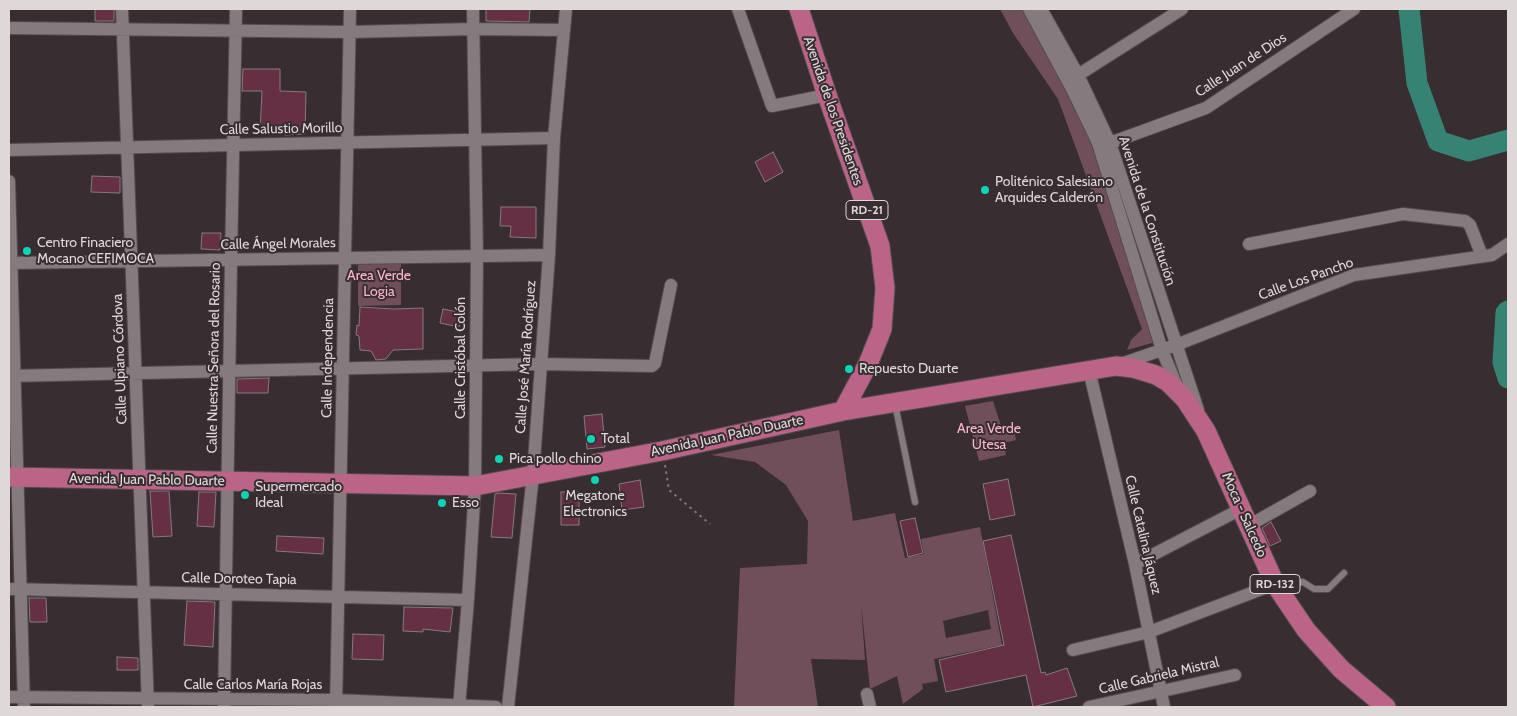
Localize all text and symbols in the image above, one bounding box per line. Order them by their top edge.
street label: Calle Juan de Dios [1192,29,1290,101]
street label: Avenida de los Presidentes [800,34,866,188]
street label: Calle Salustio Morillo [220,120,342,138]
street label: Avenida de la Constitución [1115,134,1179,288]
place label: Politénico Salesiano Arquides Calderón [995,174,1113,206]
marker: Politénico Salesiano Arquides Calderón [979,184,991,196]
road number: RD-21 [846,200,888,220]
place label: Centro Finaciero Mocano CEFIMOCA [37,235,154,268]
street label: Calle Ángel Morales [220,235,336,253]
marker: Centro Finaciero Mocano CEFIMOCA [21,245,33,257]
street label: Calle Los Pancho [1256,254,1356,304]
street label: Calle Nuestra Señora del Rosario [204,262,224,454]
park label: Area Verde Logia [347,268,411,300]
street label: Calle José María Rodríguez [512,280,540,434]
street label: Calle Ulpiano Córdova [109,293,131,425]
street label: Calle Cristóbal Colón [453,297,469,419]
street label: Calle Independencia [319,298,337,418]
place label: Repuesto Duarte [859,361,958,377]
marker: Repuesto Duarte [843,363,855,375]
street label: Avenida Juan Pablo Duarte [649,412,805,460]
park label: Area Verde Utesa [957,421,1021,454]
place label: Total [601,431,630,447]
marker: Total [585,433,597,445]
place label: Pica pollo chino [509,451,601,467]
marker: Pica pollo chino [493,453,505,465]
street label: Avenida Juan Pablo Duarte [69,470,225,490]
street label: Moca - Salcedo [1218,470,1270,560]
marker: Megatone Electronics [589,474,601,486]
street label: Calle Catalina Jáquez [1121,474,1165,596]
place label: Supermercado Ideal [255,479,342,512]
place label: Megatone Electronics [563,488,627,520]
marker: Supermercado Ideal [239,489,251,501]
place label: Esso [452,495,479,511]
marker: Esso [436,497,448,509]
street label: Calle Doroteo Tapia [181,570,297,588]
road number: RD-132 [1250,574,1300,594]
street label: Calle Gabriela Mistral [1097,654,1221,698]
street label: Calle Carlos María Rojas [184,677,322,693]

